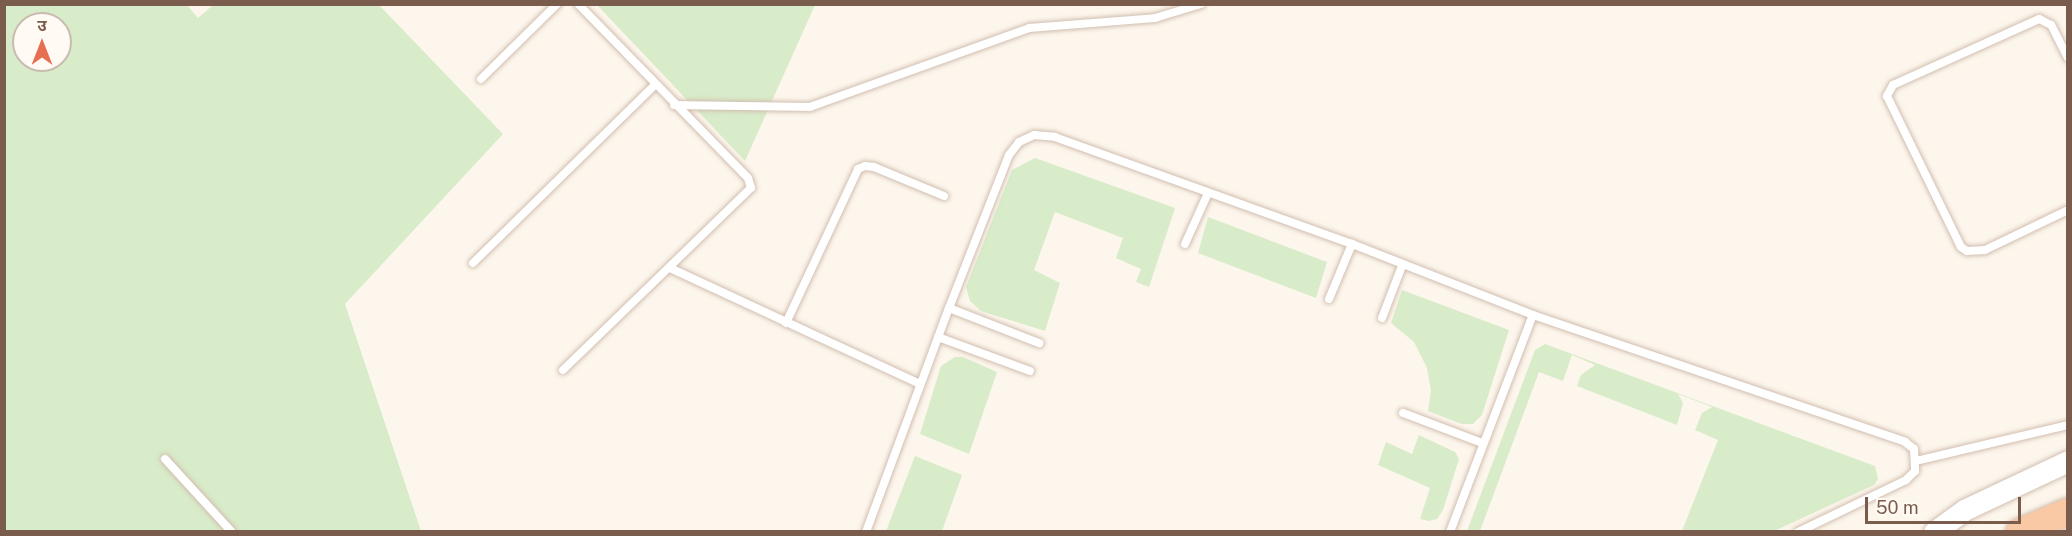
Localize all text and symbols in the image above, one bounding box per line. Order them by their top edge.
north arrow [12,12,72,72]
text: उ [37,16,47,35]
scale bar [1868,485,2024,523]
text: 50 m [1876,497,1919,518]

